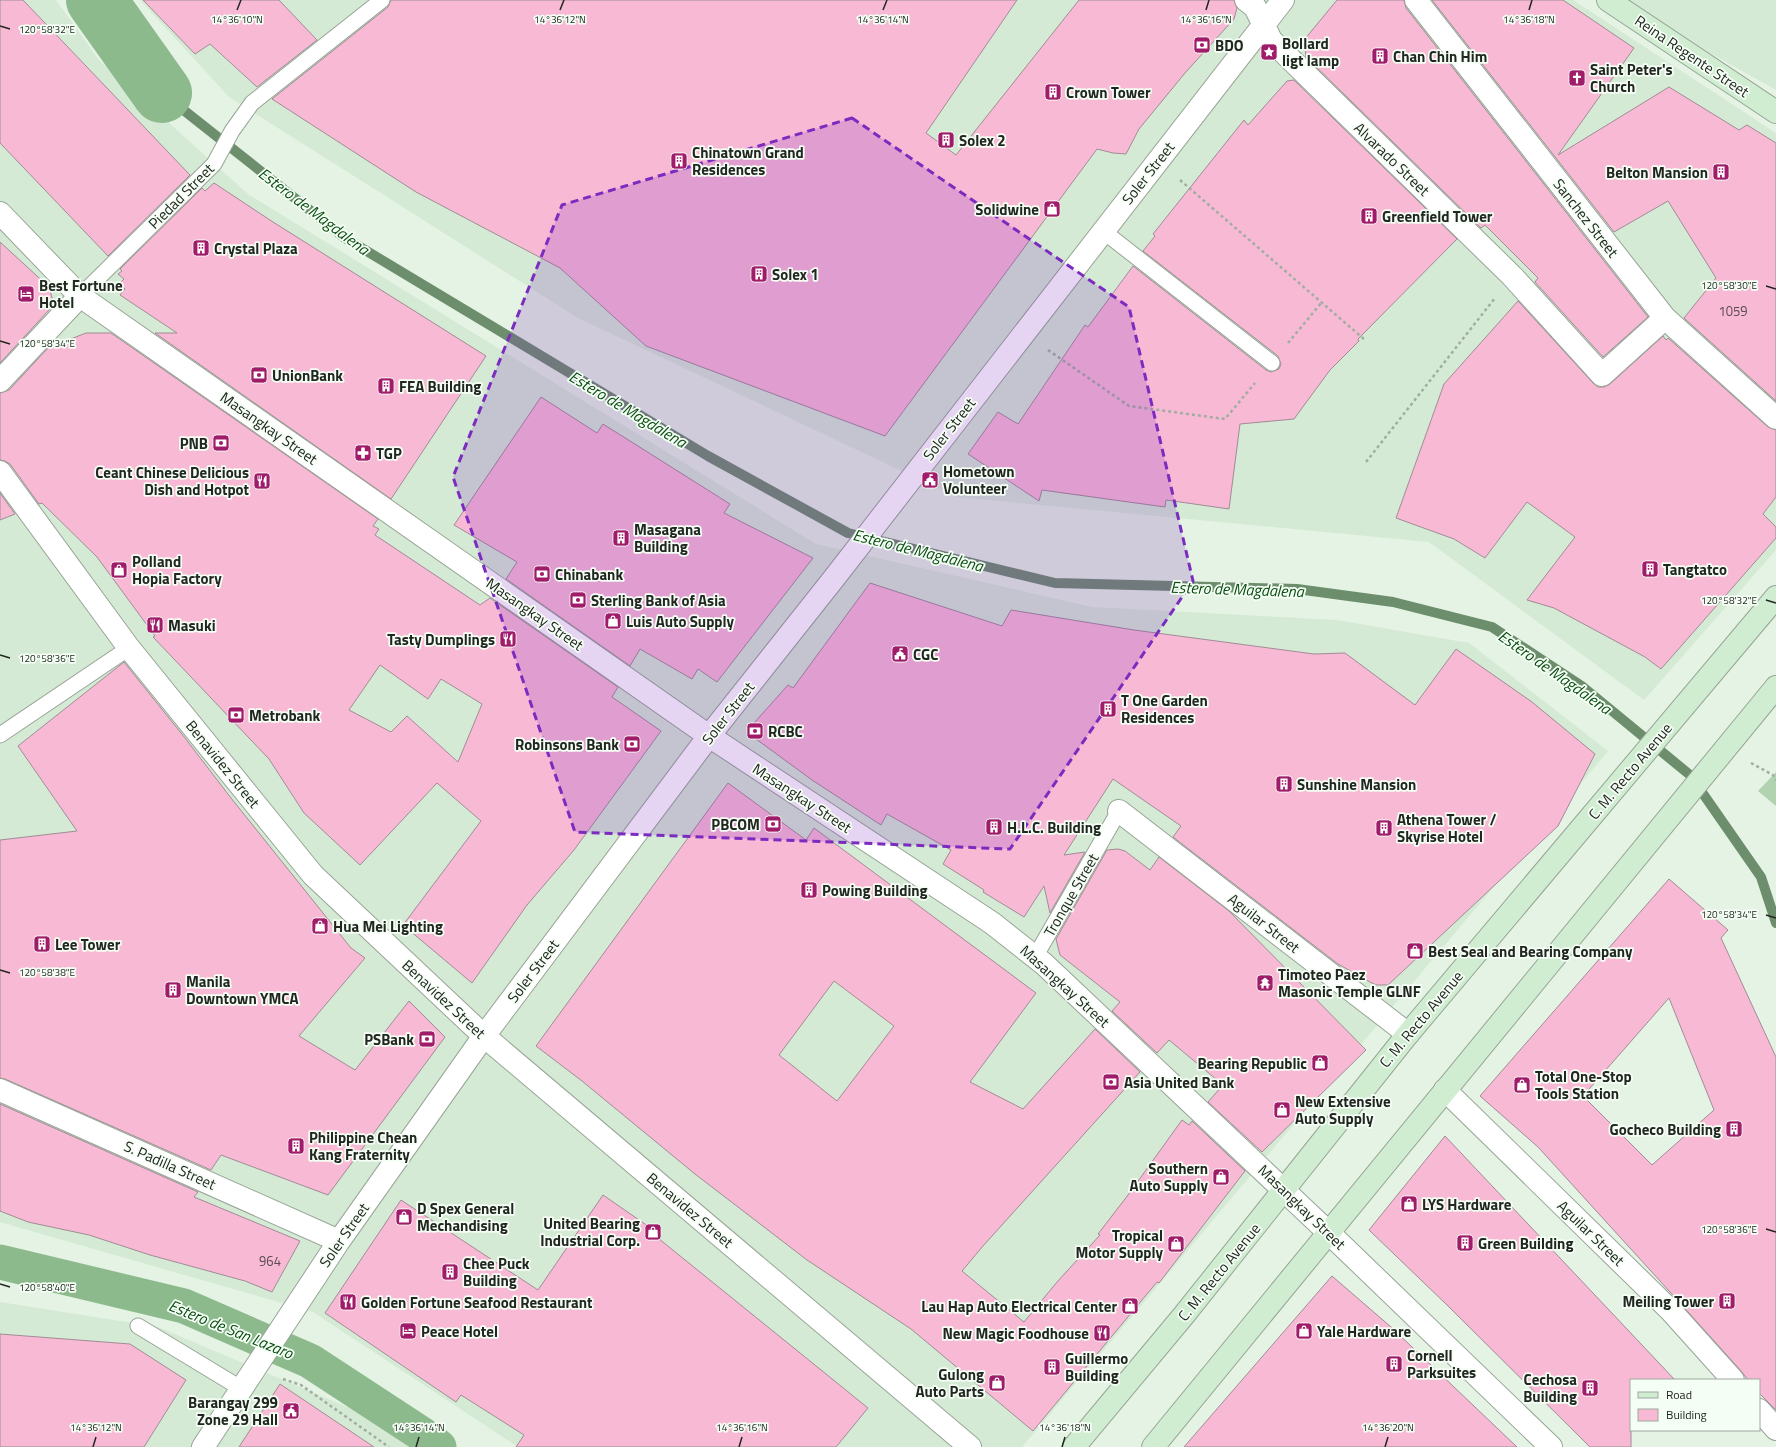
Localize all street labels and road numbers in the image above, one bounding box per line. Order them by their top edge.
street label: Reina Regente Street [1630,9,1754,103]
street label: Alvarado Street [1349,117,1436,202]
street label: Soler Street [1116,136,1180,209]
street label: Piedad Street [143,157,220,234]
street label: Sanchez Street [1548,174,1625,263]
street label: Masangkay Street [216,386,323,471]
street label: Soler Street [917,392,981,465]
street label: Masangkay Street [482,572,589,657]
street label: Soler Street [696,676,760,749]
street label: Benavidez Street [180,715,266,813]
street label: C. M. Recto Avenue [1582,717,1678,825]
street label: Masangkay Street [748,757,857,839]
street label: Tronque Street [1038,848,1105,941]
street label: Aguilar Street [1223,887,1306,959]
street label: Soler Street [501,934,565,1008]
street label: Masangkay Street [1015,939,1116,1033]
street label: Benavidez Street [397,954,492,1044]
street label: C. M. Recto Avenue [1373,965,1469,1073]
street label: S. Padilla Street [120,1134,220,1196]
street label: Masangkay Street [1253,1159,1352,1255]
street label: Benavidez Street [642,1167,739,1254]
street label: Aguilar Street [1552,1195,1630,1272]
street label: Soler Street [313,1197,375,1272]
street label: C. M. Recto Avenue [1172,1218,1266,1326]

